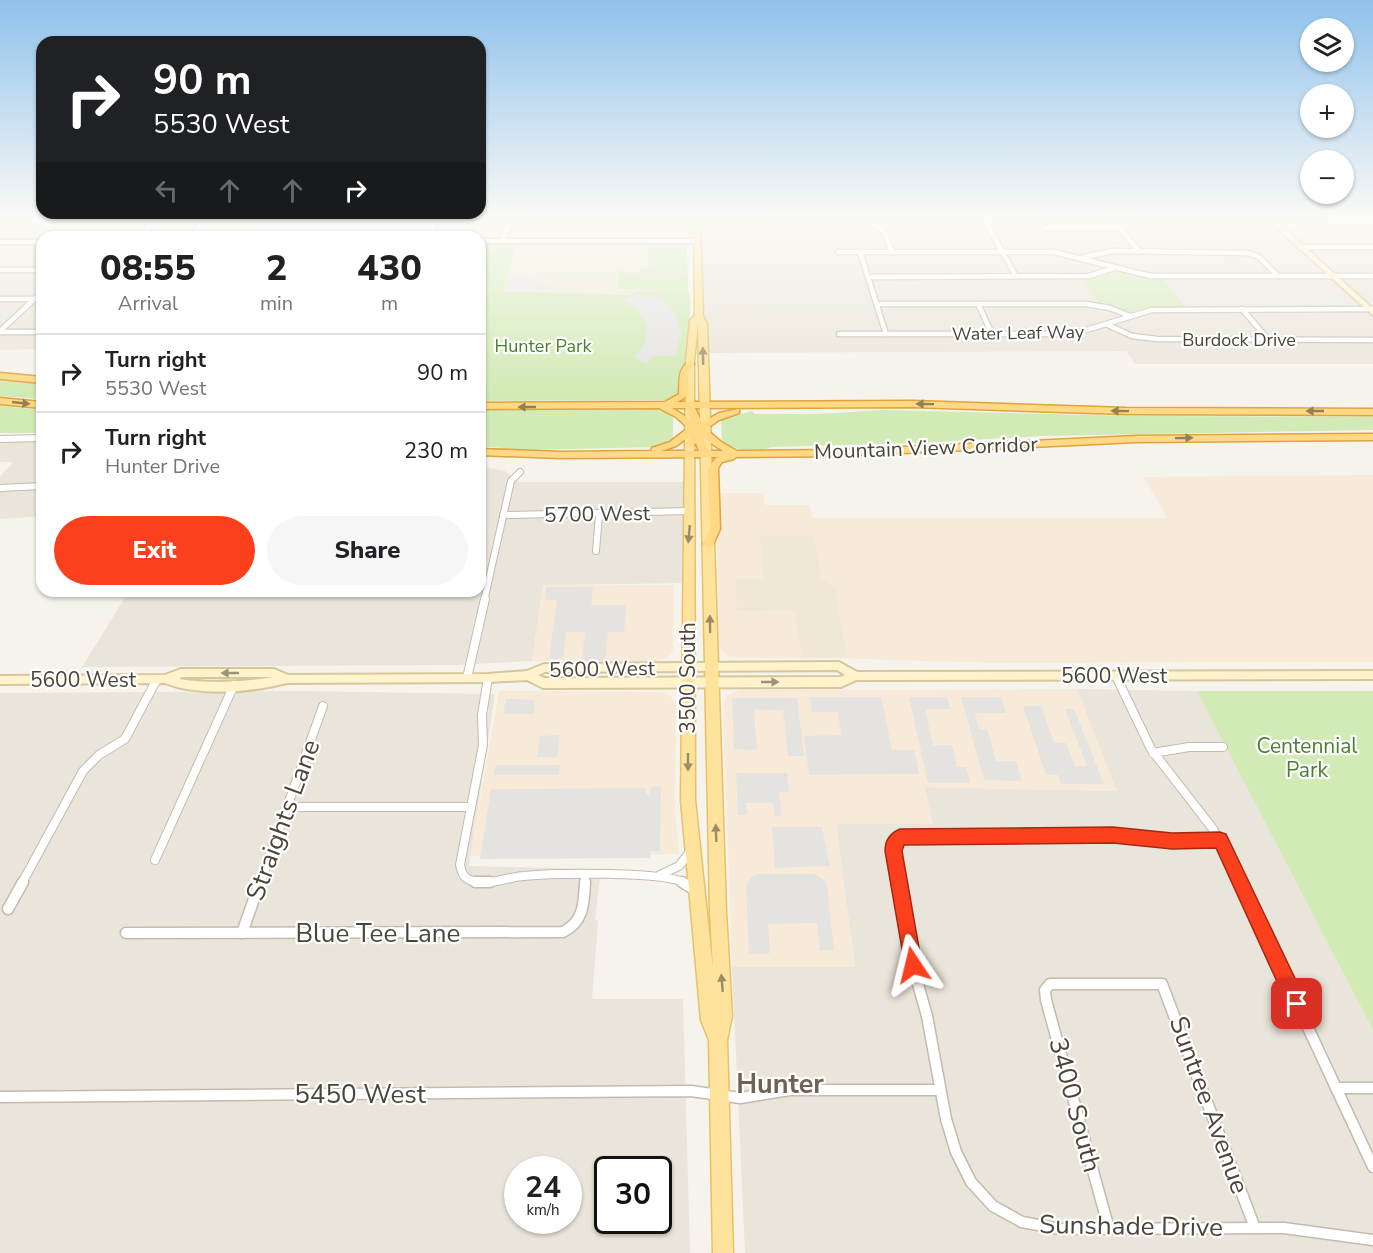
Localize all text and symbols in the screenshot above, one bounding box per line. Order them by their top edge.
map controls [1300,18,1354,204]
button: layers [1300,18,1354,72]
text: 90 m [153,52,252,109]
icon: right [54,60,132,138]
button: + [1300,84,1354,138]
text: 5530 West [153,106,290,143]
button: − [1300,150,1354,204]
icon: left [150,174,183,207]
icon: ahead [213,174,246,207]
icon: ahead [276,174,309,207]
icon: right [339,174,372,207]
text: 08:55 [100,244,196,293]
text: 2 [266,244,287,293]
text: 430 [357,244,422,293]
text: Arrival [118,290,178,317]
text: min [260,290,293,317]
text: m [381,290,398,317]
street label: Water Leaf Way [952,320,1085,346]
street label: Burdock Drive [1182,328,1296,352]
park label: Hunter Park [495,334,592,358]
text: Turn right [105,345,206,375]
one-way arrow [699,346,708,365]
icon: right [54,357,87,390]
text: 90 m [417,358,468,388]
text: 5530 West [105,375,206,402]
one-way arrow [12,398,31,408]
one-way arrow [915,399,934,409]
one-way arrow [517,402,536,412]
one-way arrow [1110,406,1129,416]
one-way arrow [1305,406,1324,416]
text: Turn right [105,423,206,453]
street label: Mountain View Corridor [814,430,1039,466]
one-way arrow [1174,433,1193,443]
icon: right [54,435,87,468]
text: 230 m [404,436,468,466]
text: Hunter Drive [105,453,220,480]
street label: 5700 West [544,499,651,529]
button: Exit [54,516,255,585]
button: Share [267,516,468,585]
one-way arrow [684,524,694,543]
one-way arrow [705,614,715,633]
street label: 3500 South [674,622,702,734]
street label: 5600 West [549,654,656,684]
street label: 5600 West [1061,662,1168,690]
street label: 5600 West [30,666,137,694]
one-way arrow [220,668,239,678]
one-way arrow [760,677,779,687]
park label: Centennial Park [1257,732,1358,784]
street label: Straights Lane [238,735,328,905]
one-way arrow [683,752,693,771]
one-way arrow [711,823,720,842]
street label: Blue Tee Lane [296,916,460,951]
position arrow [881,933,945,997]
one-way arrow [717,973,727,992]
pin [1271,978,1322,1029]
icon: arrive [1280,987,1313,1020]
street label: Suntree Avenue [1161,1011,1257,1199]
street label: 3400 South [1040,1034,1110,1176]
district label: Hunter [736,1066,824,1103]
street label: 5450 West [294,1077,427,1112]
speed limit sign: 30 [594,1156,672,1234]
text: 24 [525,1167,561,1208]
text: km/h [526,1200,560,1220]
street label: Sunshade Drive [1039,1207,1223,1245]

